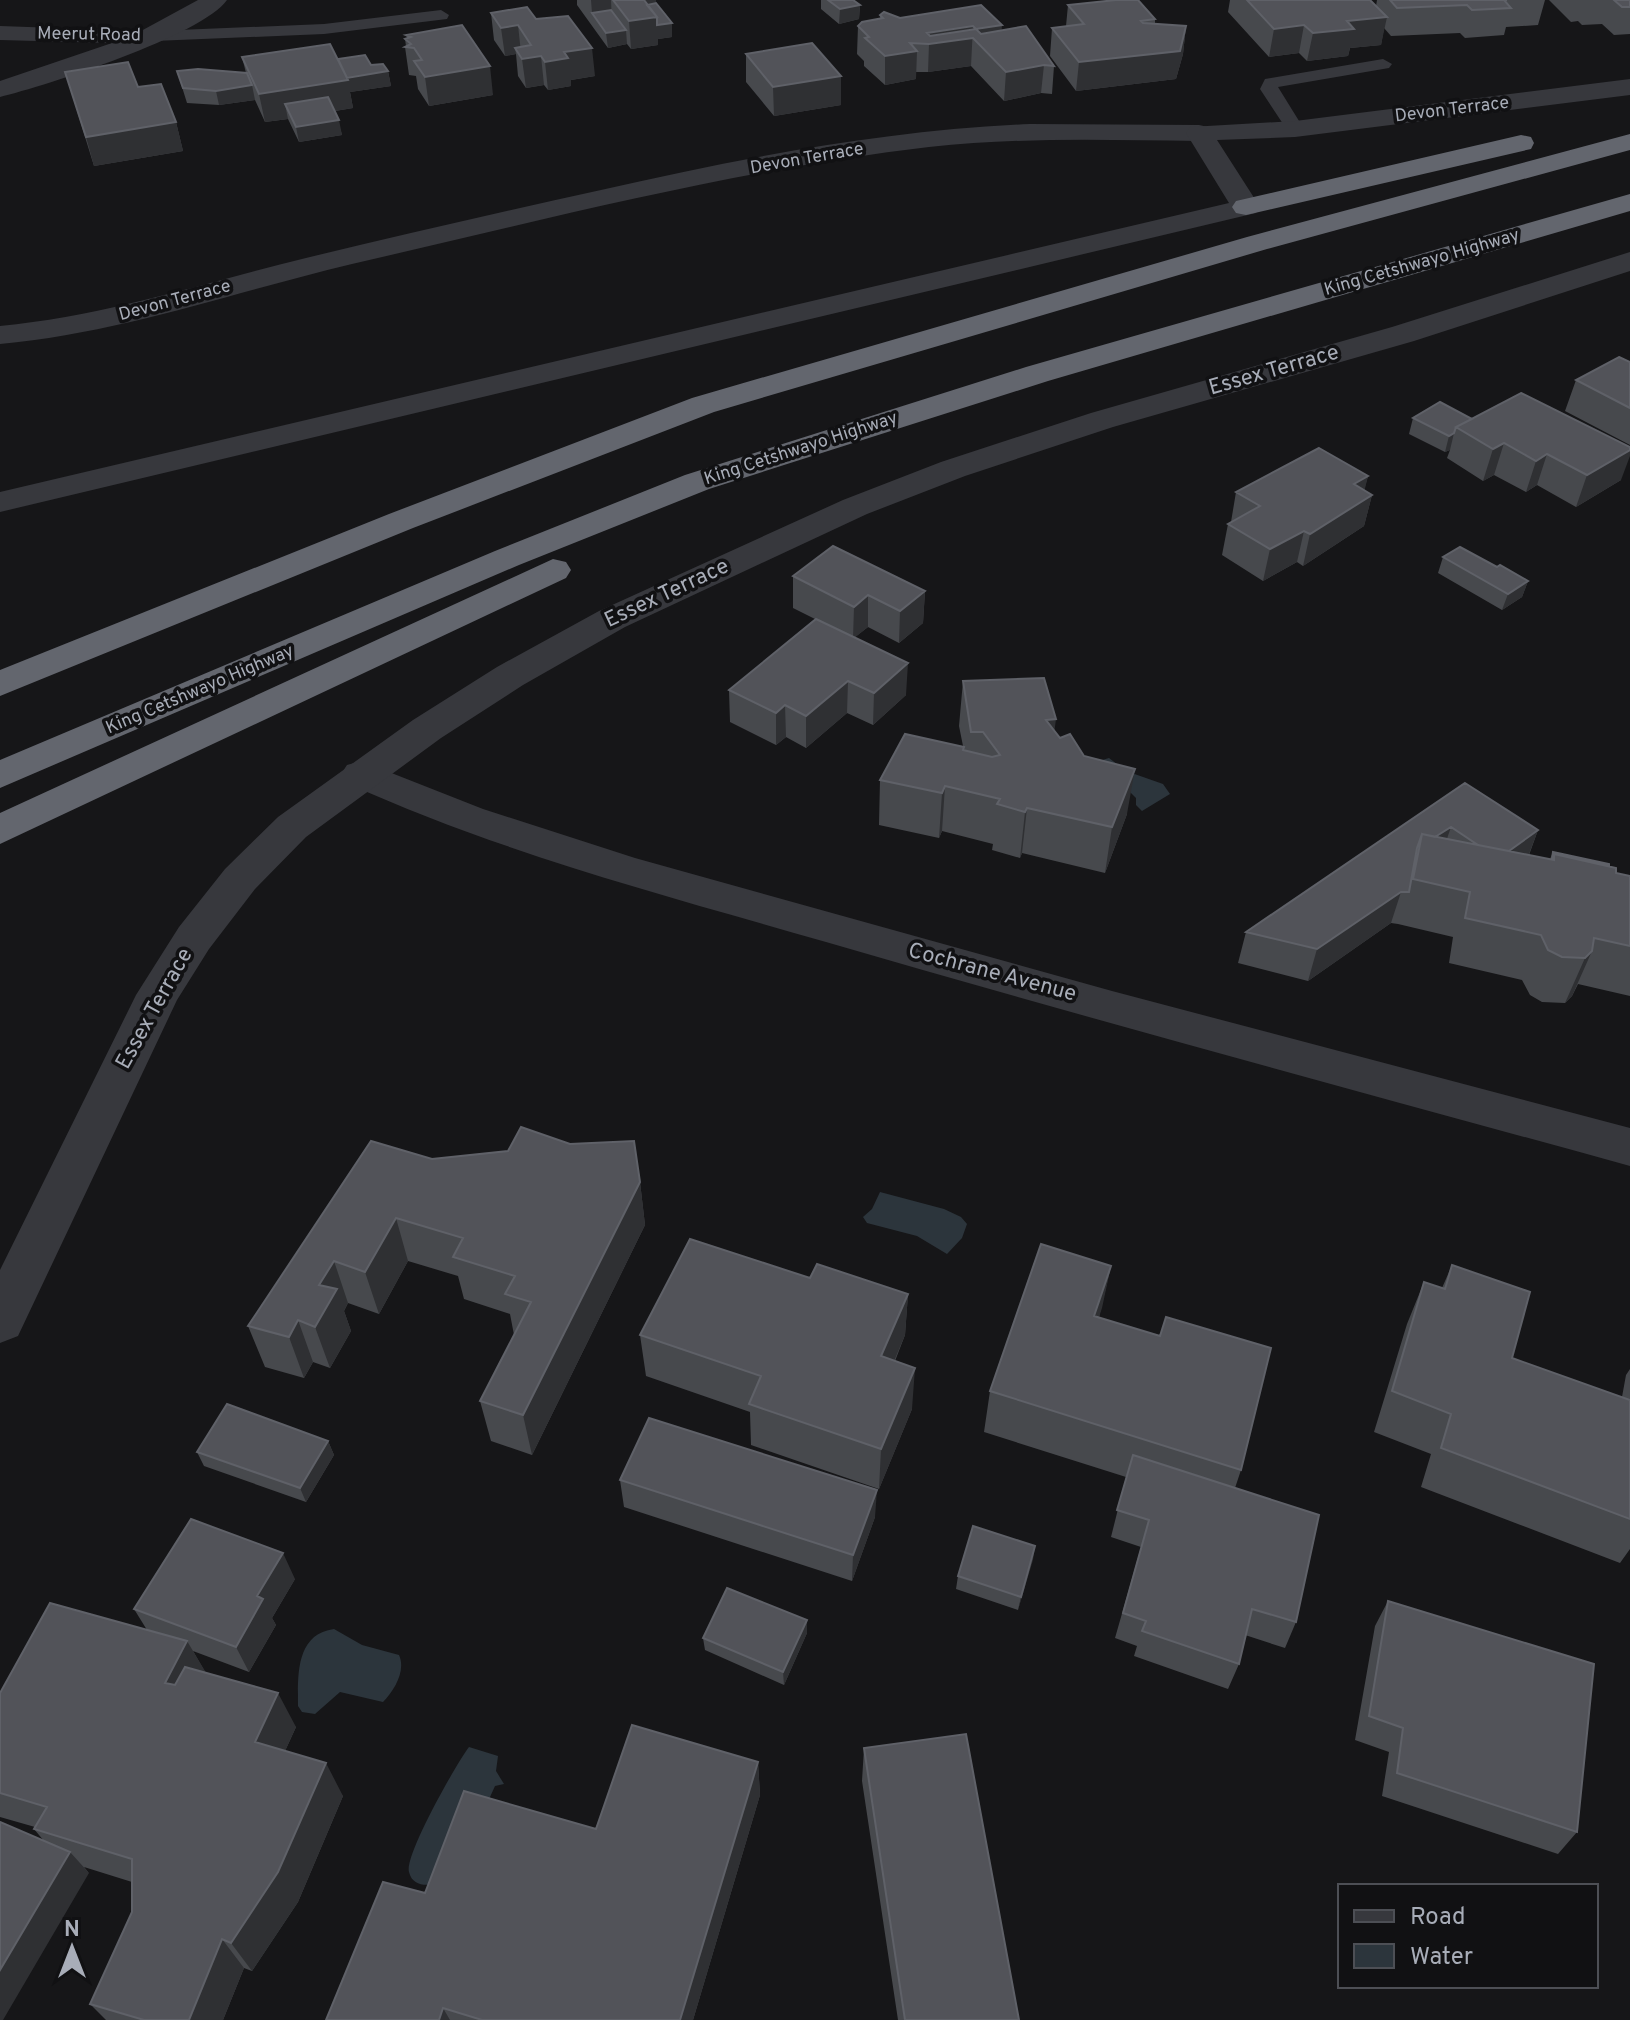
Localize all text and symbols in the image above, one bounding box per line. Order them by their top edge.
street label: Meerut Road [37,23,141,47]
street label: Devon Terrace [1394,92,1510,128]
street label: Devon Terrace [748,138,866,180]
street label: King Cetshwayo Highway [1322,224,1522,302]
street label: Devon Terrace [116,275,234,327]
street label: Essex Terrace [1206,339,1342,403]
street label: King Cetshwayo Highway [701,407,901,491]
street label: Essex Terrace [600,553,734,635]
street label: King Cetshwayo Highway [102,640,298,740]
street label: Cochrane Avenue [905,938,1079,1008]
street label: Essex Terrace [111,944,199,1074]
legend [1338,1884,1598,1988]
text: Road [1410,1903,1466,1933]
north arrow [32,1908,112,1988]
text: N [64,1917,80,1944]
text: Water [1410,1943,1473,1973]

